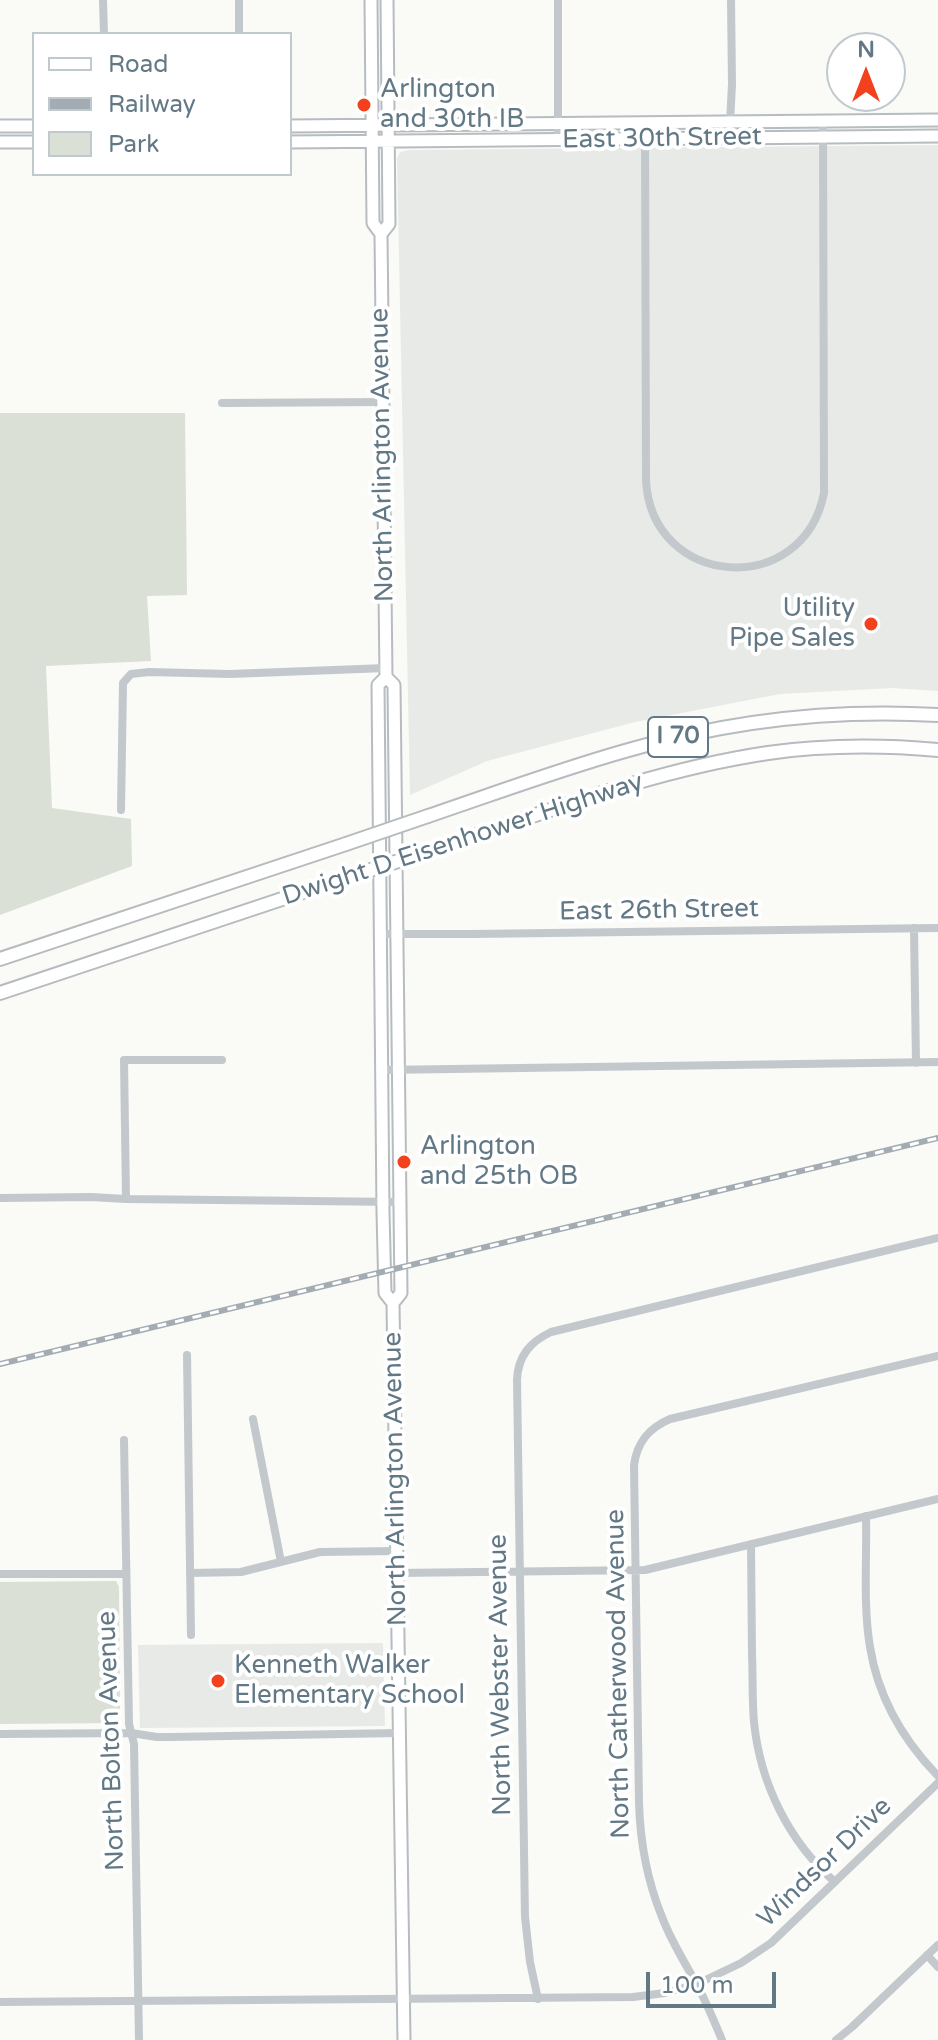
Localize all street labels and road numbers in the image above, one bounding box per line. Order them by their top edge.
street label: East 30th Street [562,122,762,156]
street label: North Arlington Avenue [365,308,401,602]
road number: I 70 [648,717,708,757]
street label: Dwight D Eisenhower Highway [279,767,647,913]
street label: East 26th Street [559,894,759,928]
street label: North Arlington Avenue [378,1332,414,1626]
street label: North Catherwood Avenue [601,1509,637,1839]
street label: North Webster Avenue [483,1534,519,1816]
street label: North Bolton Avenue [92,1610,132,1872]
street label: Windsor Drive [752,1791,898,1935]

